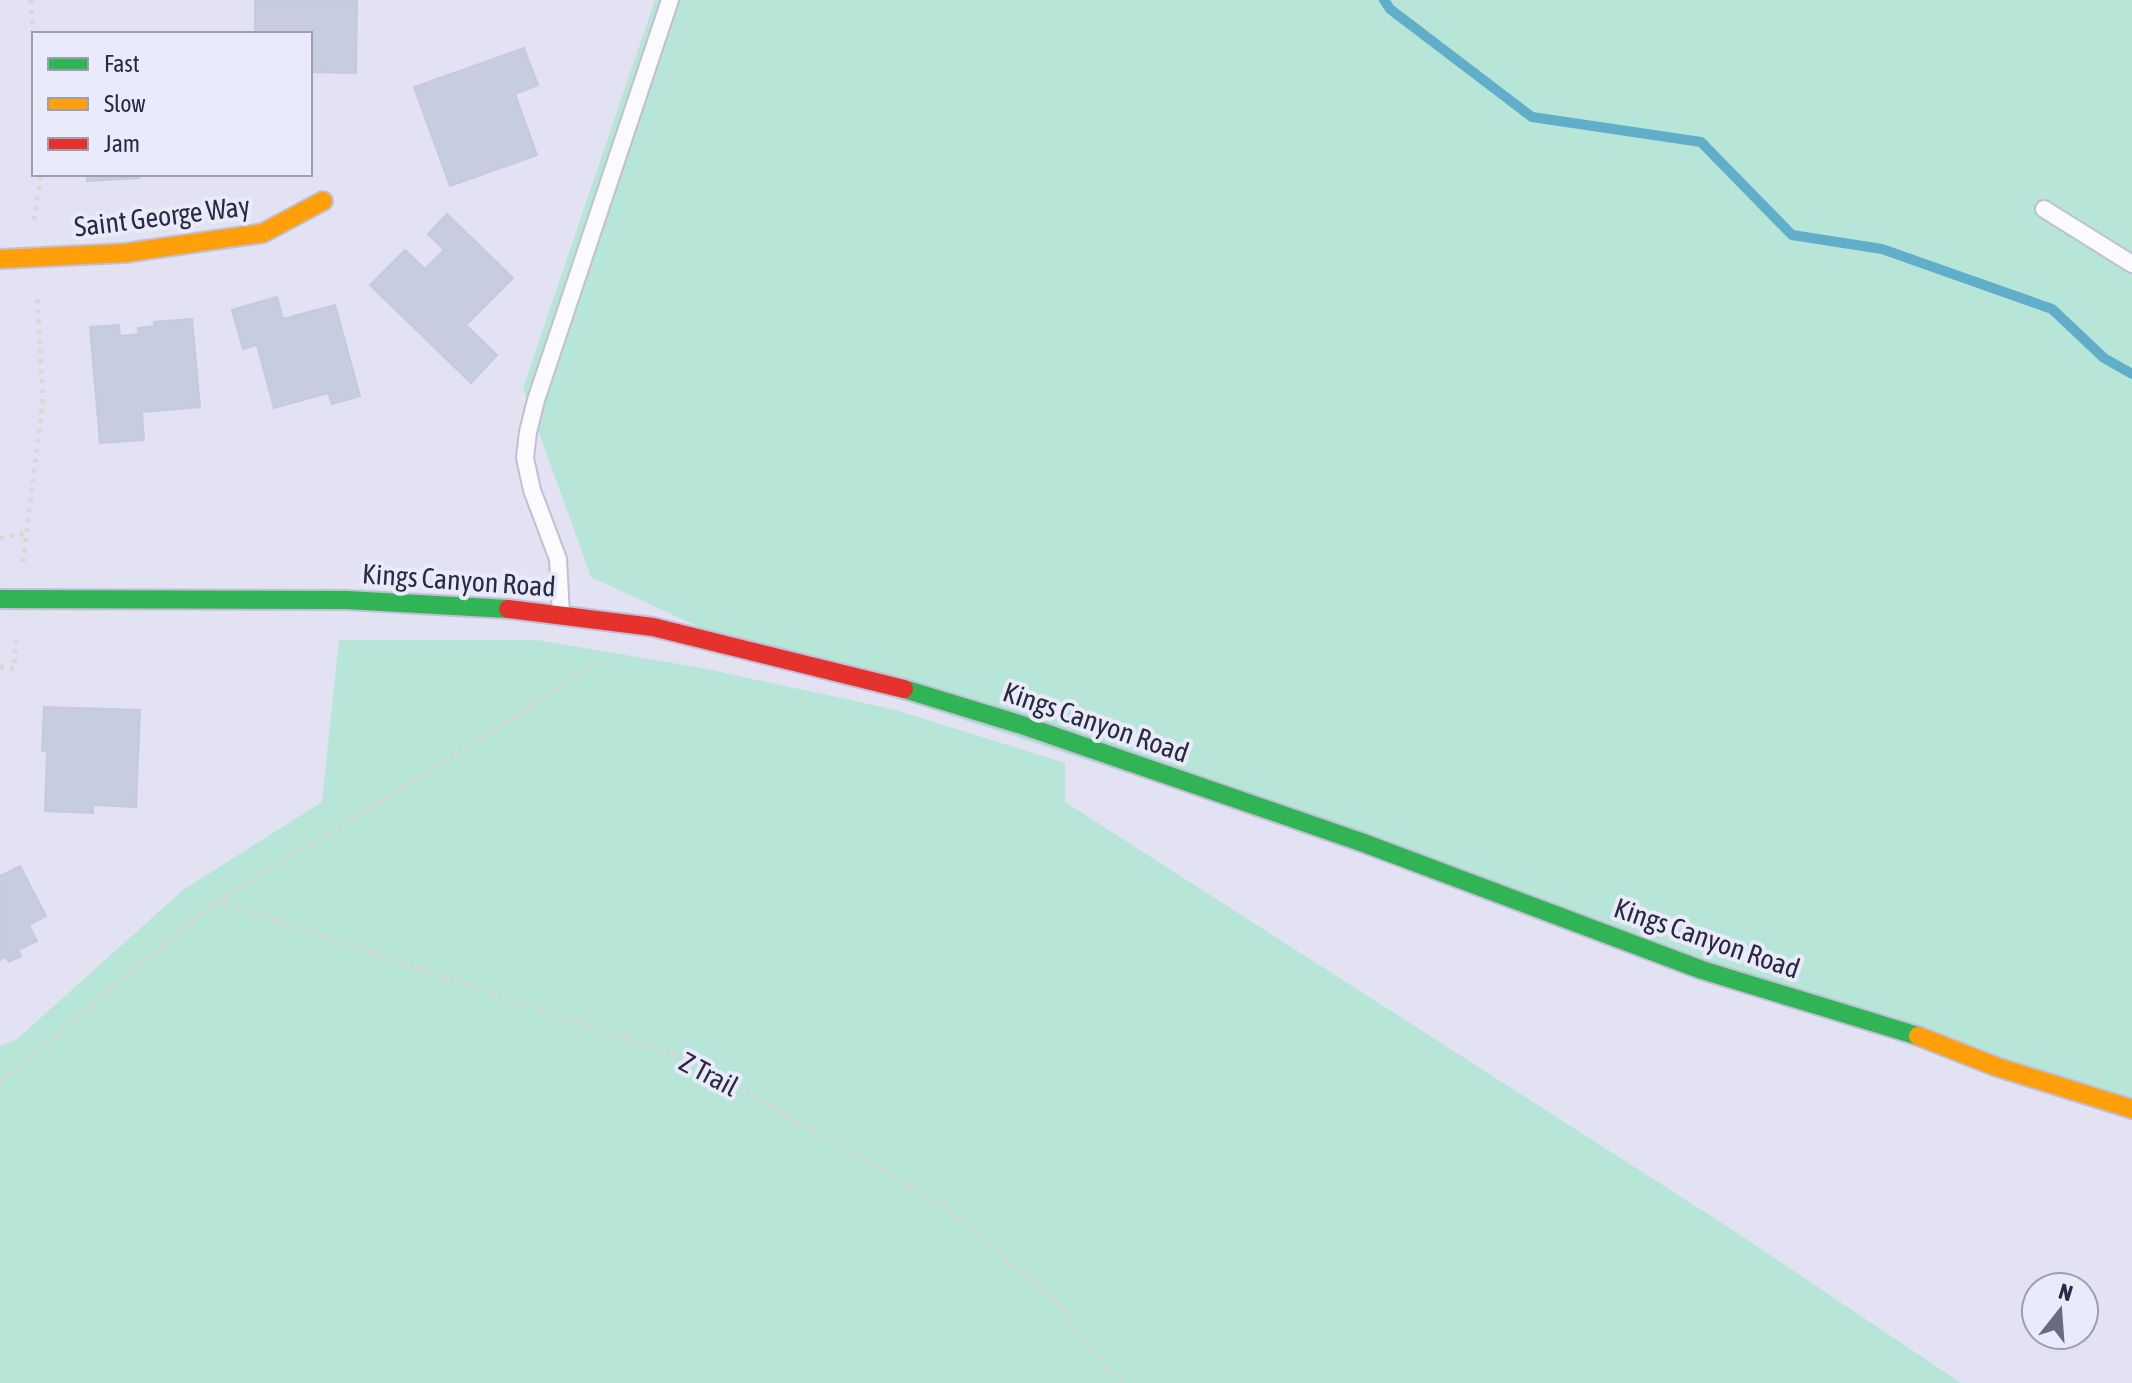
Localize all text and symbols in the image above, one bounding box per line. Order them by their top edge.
legend [32,32,312,176]
text: Fast [104,50,140,77]
text: Slow [104,90,146,117]
text: Jam [104,130,140,157]
street label: Saint George Way [72,189,252,243]
street label: Kings Canyon Road [361,557,557,603]
street label: Kings Canyon Road [999,675,1193,769]
street label: Kings Canyon Road [1610,891,1804,985]
street label: Z Trail [674,1045,744,1103]
north arrow [2020,1271,2100,1351]
text: N [2056,1278,2076,1306]

